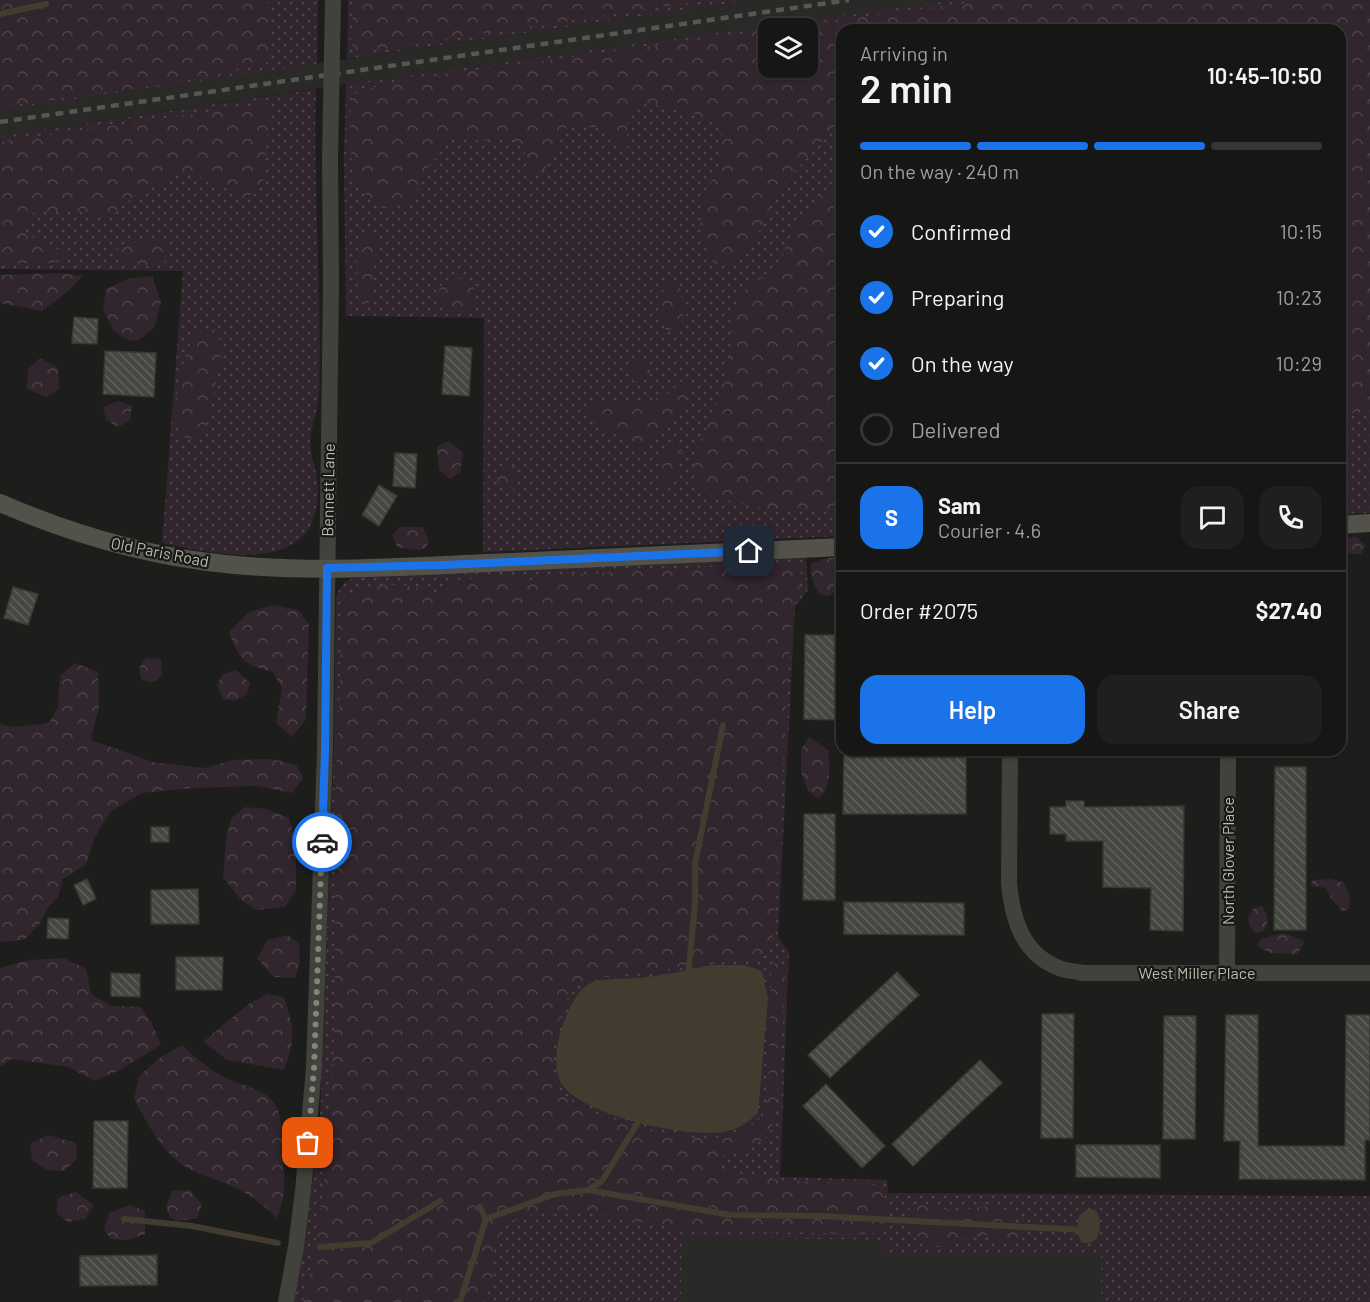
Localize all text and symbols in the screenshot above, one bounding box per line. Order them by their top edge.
map controls [758,18,818,78]
button: layers [758,18,818,78]
text: Arriving in [860,41,948,65]
text: 10:45–10:50 [1207,62,1322,88]
text: 2 min [860,64,953,111]
text: On the way · 240 m [860,159,1019,183]
icon: check [860,215,893,248]
text: Confirmed [911,218,1011,244]
text: 10:15 [1280,219,1322,243]
icon: check [860,281,893,314]
text: Preparing [911,284,1004,310]
text: 10:23 [1276,285,1322,309]
icon: check [860,347,893,380]
text: On the way [911,350,1014,376]
text: 10:29 [1276,351,1322,375]
text: Delivered [911,416,1000,442]
street label: Bennett Lane [317,443,338,537]
button: chat [1181,486,1244,549]
button: phone [1259,486,1322,549]
text: Sam [938,492,981,518]
text: S [885,504,898,530]
text: Courier · 4.6 [938,518,1041,542]
pin [723,525,774,576]
street label: Old Paris Road [110,533,211,570]
icon: home [732,534,765,567]
text: Order #2075 [860,597,978,623]
text: $27.40 [1256,597,1322,623]
button: Help [860,675,1085,744]
button: Share [1097,675,1322,744]
street label: North Glover Place [1218,797,1237,925]
courier [292,812,352,872]
icon: car [306,826,339,859]
street label: West Miller Place [1139,963,1255,982]
pin [282,1117,333,1168]
icon: bag [291,1126,324,1159]

